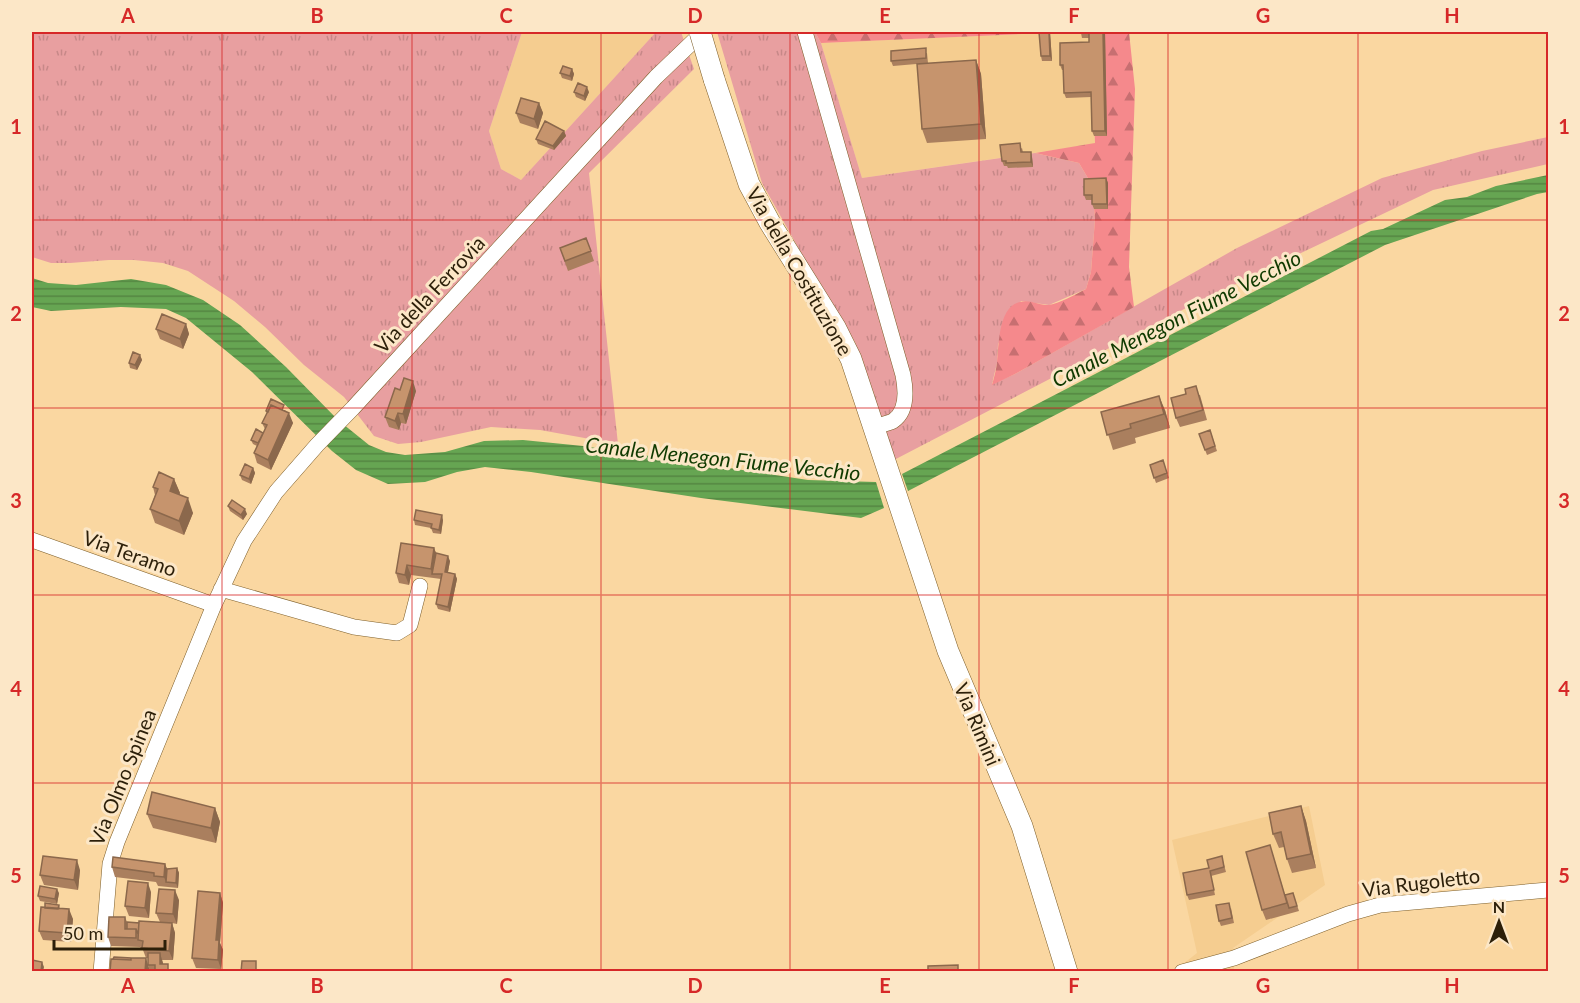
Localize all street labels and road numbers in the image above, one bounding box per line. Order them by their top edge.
street label: Via della Costituzione [742,183,858,359]
street label: Via della Ferrovia [369,231,489,357]
street label: Via Teramo [80,525,180,581]
street label: Via Rimini [950,679,1006,769]
street label: Via Olmo Spinea [84,705,160,849]
street label: Via Rugoletto [1361,863,1481,901]

